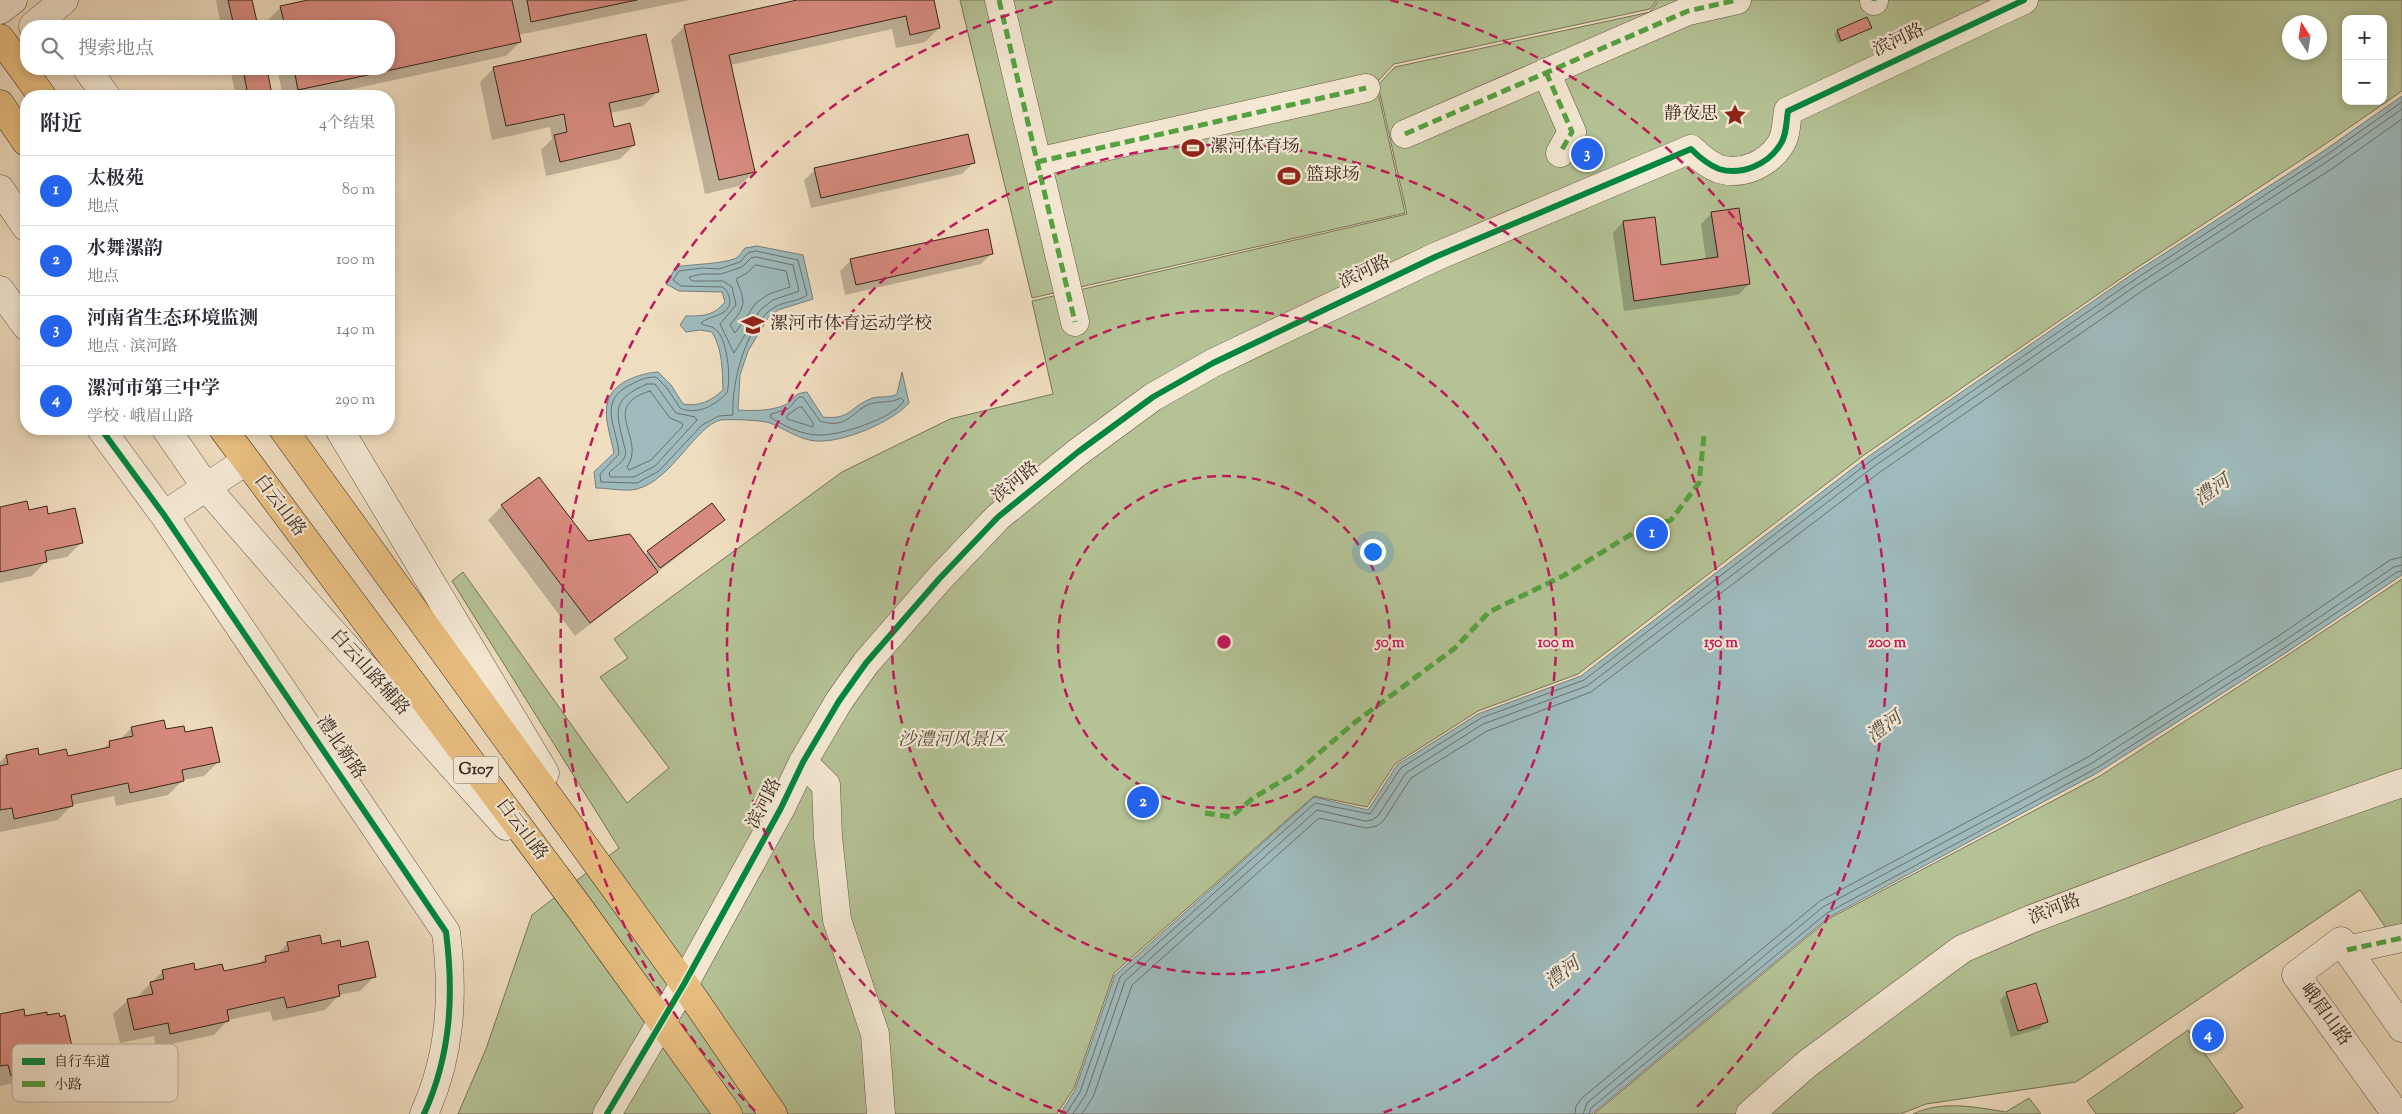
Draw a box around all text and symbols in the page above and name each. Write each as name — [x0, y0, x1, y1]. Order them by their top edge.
north arrow — [2282, 15, 2327, 60]
map controls — [2342, 15, 2387, 105]
button: + — [2342, 15, 2387, 60]
street label: 滨河路 — [1869, 18, 1929, 64]
search box — [20, 20, 395, 75]
icon: search — [38, 34, 66, 62]
text: 搜索地点 — [78, 36, 154, 63]
button: − — [2342, 60, 2387, 105]
place label: 静夜思 — [1664, 102, 1718, 128]
place icon: 静夜思 — [1722, 102, 1748, 128]
text: 附近 — [40, 110, 82, 140]
text: 4个结果 — [319, 113, 375, 136]
sports icon: 漯河体育场 — [1180, 135, 1206, 161]
place label: 漯河体育场 — [1210, 135, 1300, 161]
pin: 3 — [1571, 135, 1603, 173]
sports icon: 篮球场 — [1276, 163, 1302, 189]
place label: 篮球场 — [1306, 163, 1360, 189]
text: 太极苑 — [87, 166, 144, 193]
text: 1 — [53, 179, 59, 202]
text: 80 m — [342, 179, 375, 202]
text: 地点 — [87, 196, 119, 219]
text: 水舞漯韵 — [87, 236, 163, 263]
text: 2 — [52, 249, 60, 272]
text: 100 m — [336, 249, 375, 272]
street label: 滨河路 — [1335, 250, 1395, 296]
text: 地点 — [87, 266, 119, 289]
text: 河南省生态环境监测 — [87, 306, 258, 333]
school or university icon: 漯河市体育运动学校 — [740, 312, 766, 338]
place label: 漯河市体育运动学校 — [770, 312, 932, 338]
text: 3 — [53, 319, 59, 342]
text: 140 m — [337, 319, 375, 342]
text: 地点 · 滨河路 — [87, 336, 178, 359]
text: 漯河市第三中学 — [87, 376, 220, 403]
text: 4 — [52, 389, 60, 412]
text: 290 m — [335, 389, 375, 412]
text: 学校 · 峨眉山路 — [87, 406, 194, 429]
street label: 滨河路 — [987, 456, 1045, 510]
water label: 澧河 — [2190, 467, 2239, 513]
street label: 白云山路 — [247, 469, 311, 543]
pin: 1 — [1636, 514, 1668, 552]
your location — [1360, 539, 1386, 565]
street label: 白云山路辅路 — [323, 624, 415, 722]
centre of rings — [1215, 633, 1233, 651]
text: 50 m — [1375, 633, 1405, 654]
text: 100 m — [1538, 633, 1575, 654]
text: 150 m — [1704, 633, 1738, 654]
text: 200 m — [1868, 633, 1907, 654]
water label: 澧河 — [1862, 704, 1911, 750]
street label: 澧北新路 — [309, 711, 371, 785]
park label: 沙澧河风景区 — [898, 728, 1008, 754]
road number: G107 — [454, 756, 498, 784]
street label: 滨河路 — [741, 774, 789, 834]
pin: 2 — [1127, 783, 1159, 821]
street label: 白云山路 — [489, 793, 553, 867]
street label: 滨河路 — [2025, 888, 2085, 932]
water label: 澧河 — [1540, 950, 1589, 996]
street label: 峨眉山路 — [2293, 978, 2357, 1052]
pin: 4 — [2192, 1016, 2224, 1054]
legend — [12, 1044, 178, 1102]
text: 自行车道 — [54, 1053, 110, 1073]
text: 小路 — [54, 1076, 82, 1096]

